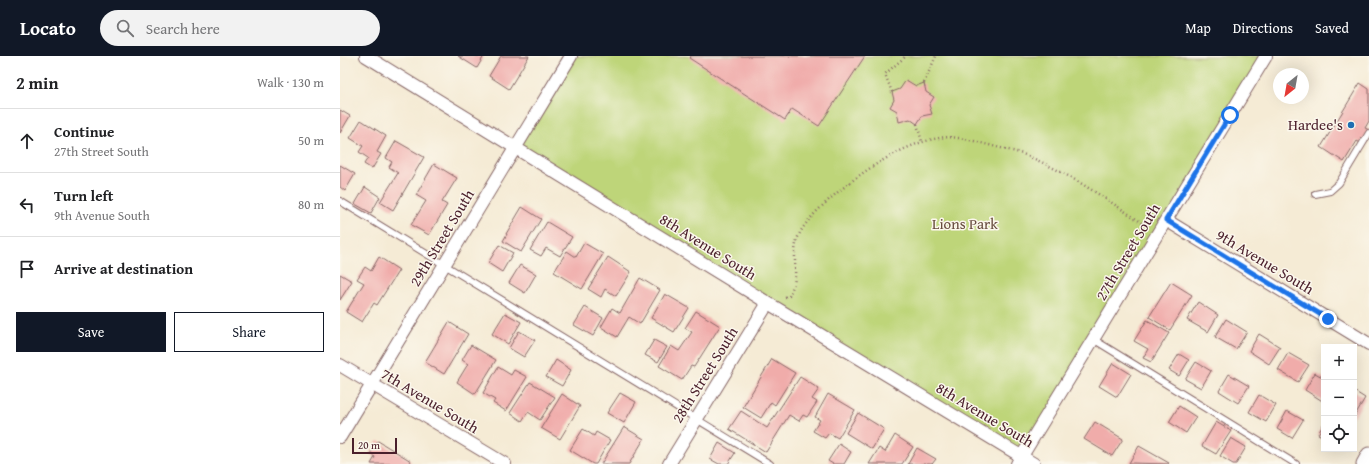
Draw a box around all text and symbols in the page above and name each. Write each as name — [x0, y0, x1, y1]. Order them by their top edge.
search box — [100, 10, 380, 46]
text: Locato — [20, 14, 76, 42]
icon: search — [114, 17, 136, 39]
text: Search here — [146, 18, 220, 39]
text: Map — [1185, 18, 1211, 38]
text: Directions — [1233, 18, 1293, 38]
text: Saved — [1315, 18, 1349, 38]
north arrow — [1273, 68, 1309, 104]
text: 2 min — [16, 70, 58, 95]
text: Walk · 130 m — [257, 73, 324, 92]
route start — [1221, 106, 1239, 124]
place label: Hardee's — [1288, 114, 1343, 135]
marker: Hardee's — [1346, 120, 1356, 130]
text: Continue — [54, 121, 115, 142]
icon: ahead — [16, 130, 38, 152]
text: 50 m — [298, 131, 324, 150]
text: 27th Street South — [54, 142, 149, 161]
text: Turn left — [54, 185, 113, 206]
street label: 29th Street South — [404, 185, 479, 290]
icon: left — [16, 194, 38, 216]
text: 80 m — [298, 195, 324, 214]
street label: 27th Street South — [1090, 199, 1165, 304]
text: 9th Avenue South — [54, 206, 150, 225]
street label: 8th Avenue South — [656, 208, 761, 285]
park label: Lions Park — [932, 213, 998, 234]
street label: 9th Avenue South — [1213, 224, 1318, 299]
icon: arrive — [16, 258, 38, 280]
text: Arrive at destination — [54, 258, 193, 279]
route end — [1319, 310, 1337, 328]
button: Save — [16, 312, 166, 352]
button: Share — [174, 312, 324, 352]
street label: 28th Street South — [667, 322, 743, 427]
map controls — [1321, 344, 1357, 452]
button: + — [1321, 344, 1357, 380]
street label: 7th Avenue South — [378, 363, 483, 438]
street label: 8th Avenue South — [933, 377, 1038, 452]
button: − — [1321, 380, 1357, 416]
button: locate — [1321, 416, 1357, 452]
scale bar — [352, 436, 397, 455]
text: 20 m — [358, 437, 380, 453]

